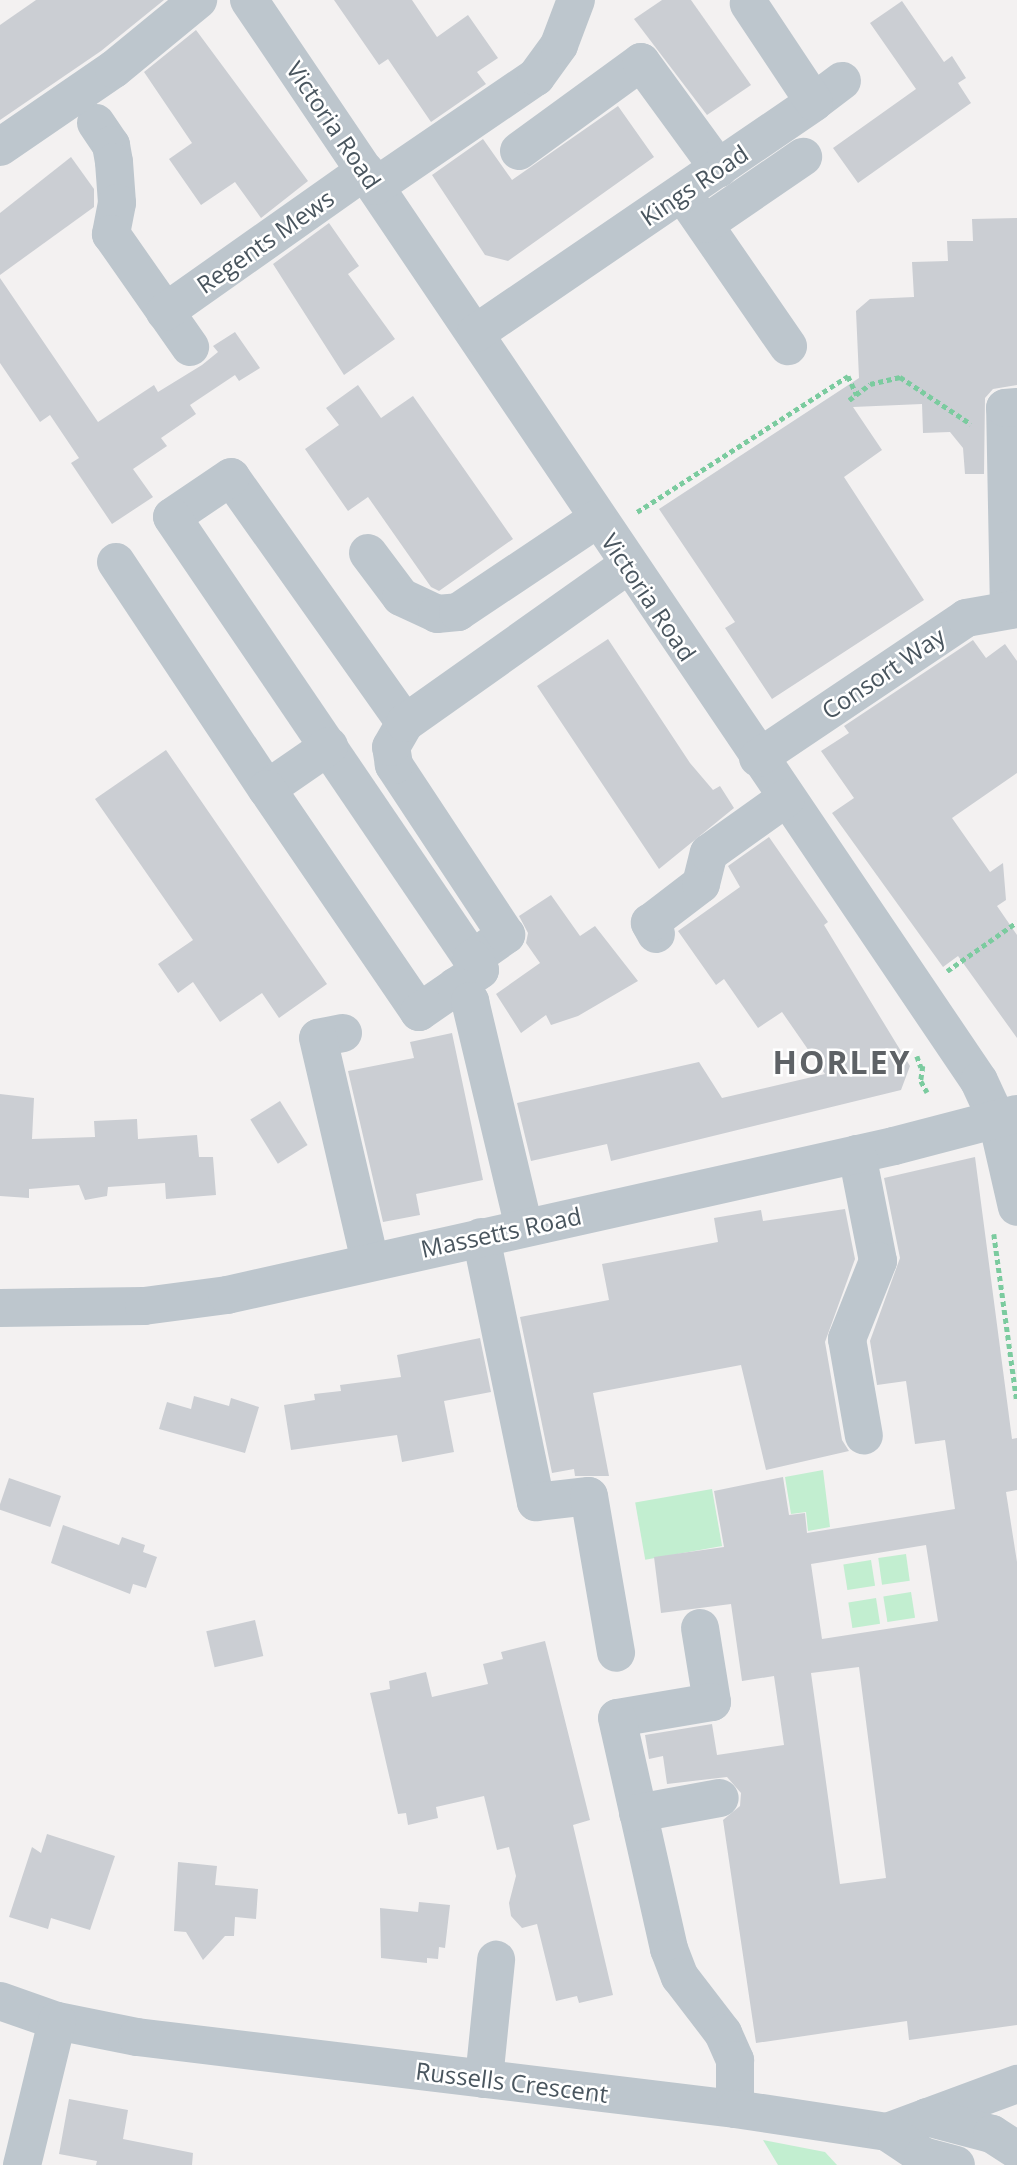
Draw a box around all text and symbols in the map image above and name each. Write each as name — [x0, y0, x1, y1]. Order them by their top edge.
street label: Victoria Road — [281, 56, 387, 194]
street label: Kings Road — [635, 139, 753, 231]
street label: Regents Mews — [191, 183, 339, 299]
street label: Victoria Road — [596, 528, 702, 666]
street label: Consort Way — [816, 621, 950, 725]
district label: HORLEY — [773, 1043, 911, 1081]
street label: Massetts Road — [418, 1201, 584, 1263]
street label: Russells Crescent — [414, 2056, 610, 2108]

